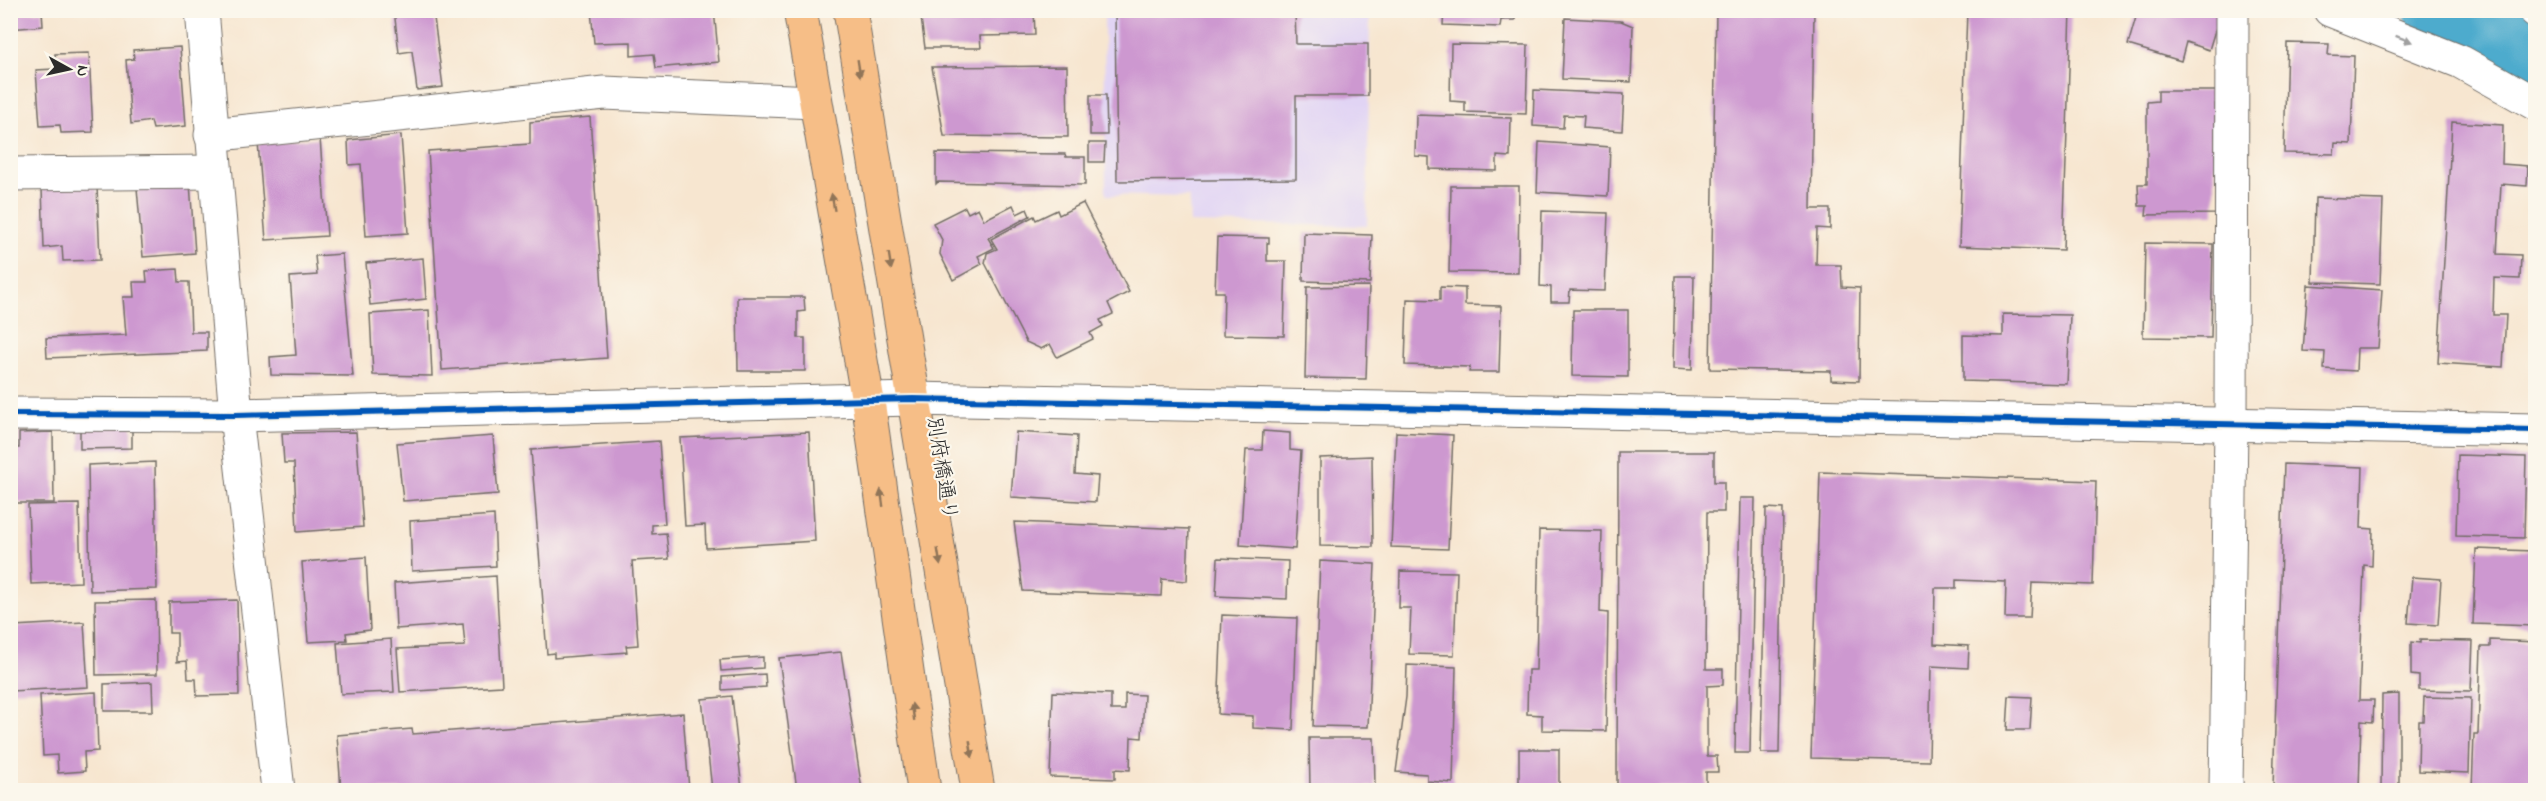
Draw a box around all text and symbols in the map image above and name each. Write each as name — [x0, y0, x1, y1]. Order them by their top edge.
one-way arrow — [2395, 35, 2413, 45]
north arrow — [39, 39, 99, 99]
one-way arrow — [855, 59, 864, 78]
text: N — [69, 64, 95, 78]
one-way arrow — [828, 192, 837, 211]
one-way arrow — [886, 251, 895, 270]
street label: 別府橋通り — [918, 415, 964, 523]
one-way arrow — [878, 488, 887, 507]
one-way arrow — [935, 547, 944, 566]
one-way arrow — [908, 702, 917, 721]
one-way arrow — [967, 740, 976, 759]

